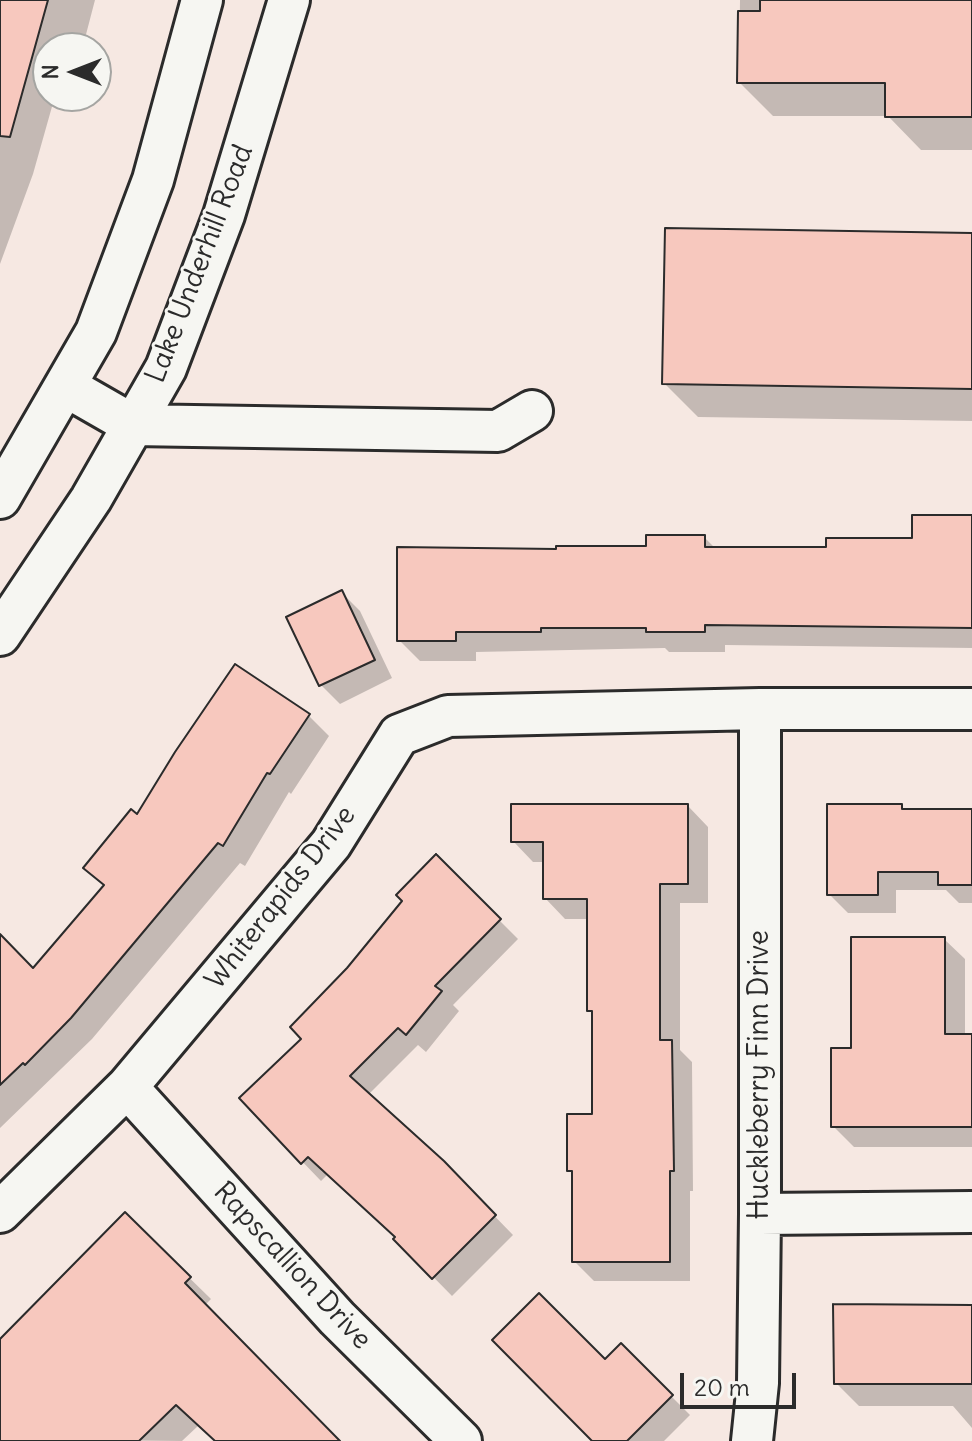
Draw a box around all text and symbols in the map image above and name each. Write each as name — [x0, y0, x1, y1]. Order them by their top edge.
north arrow — [32, 32, 112, 112]
text: N — [36, 64, 64, 80]
street label: Lake Underhill Road — [139, 140, 261, 388]
street label: Whiterapids Drive — [199, 800, 363, 996]
street label: Huckleberry Finn Drive — [743, 930, 777, 1220]
street label: Rapscallion Drive — [206, 1176, 378, 1356]
scale bar — [684, 1357, 800, 1407]
text: 20 m — [694, 1372, 750, 1402]

